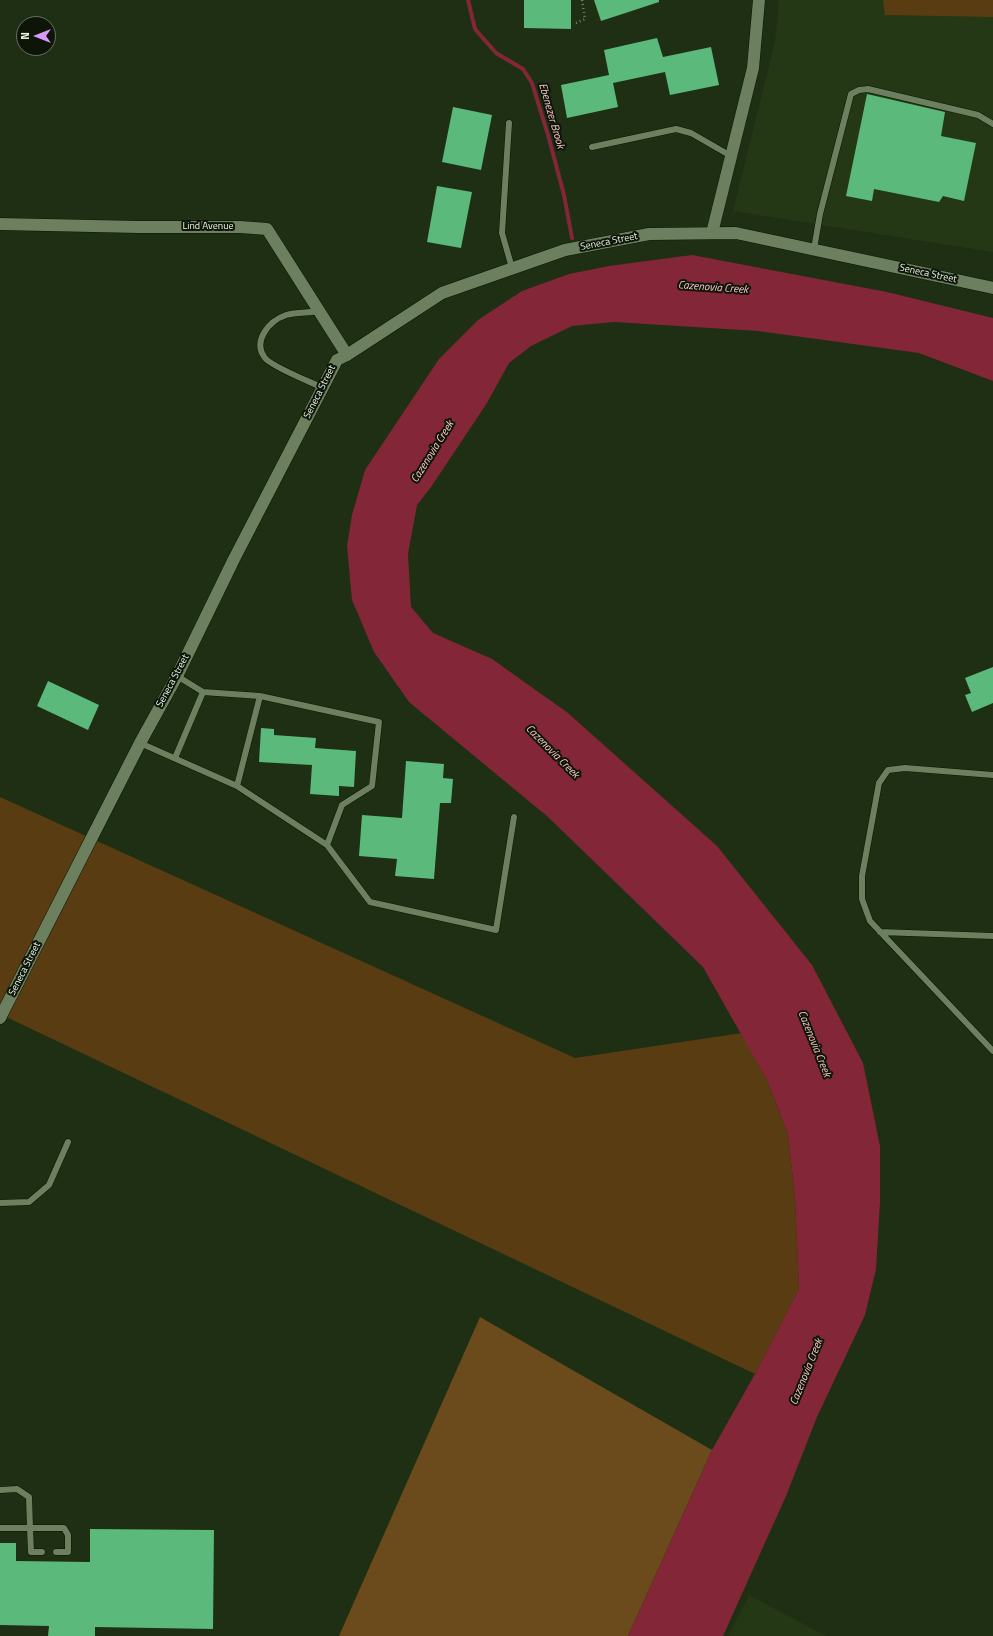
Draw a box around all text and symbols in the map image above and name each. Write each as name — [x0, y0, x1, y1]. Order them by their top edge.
north arrow — [16, 16, 56, 56]
text: N — [17, 32, 33, 40]
water label: Ebenezer Brook — [535, 82, 567, 150]
street label: Lind Avenue — [182, 221, 234, 233]
street label: Seneca Street — [579, 231, 639, 253]
street label: Seneca Street — [898, 262, 958, 286]
water label: Cazenovia Creek — [677, 279, 749, 297]
street label: Seneca Street — [301, 363, 339, 421]
water label: Cazenovia Creek — [409, 419, 457, 485]
street label: Seneca Street — [154, 652, 192, 710]
water label: Cazenovia Creek — [522, 722, 582, 782]
street label: Seneca Street — [6, 940, 44, 998]
water label: Cazenovia Creek — [795, 1009, 833, 1079]
water label: Cazenovia Creek — [788, 1337, 826, 1407]

